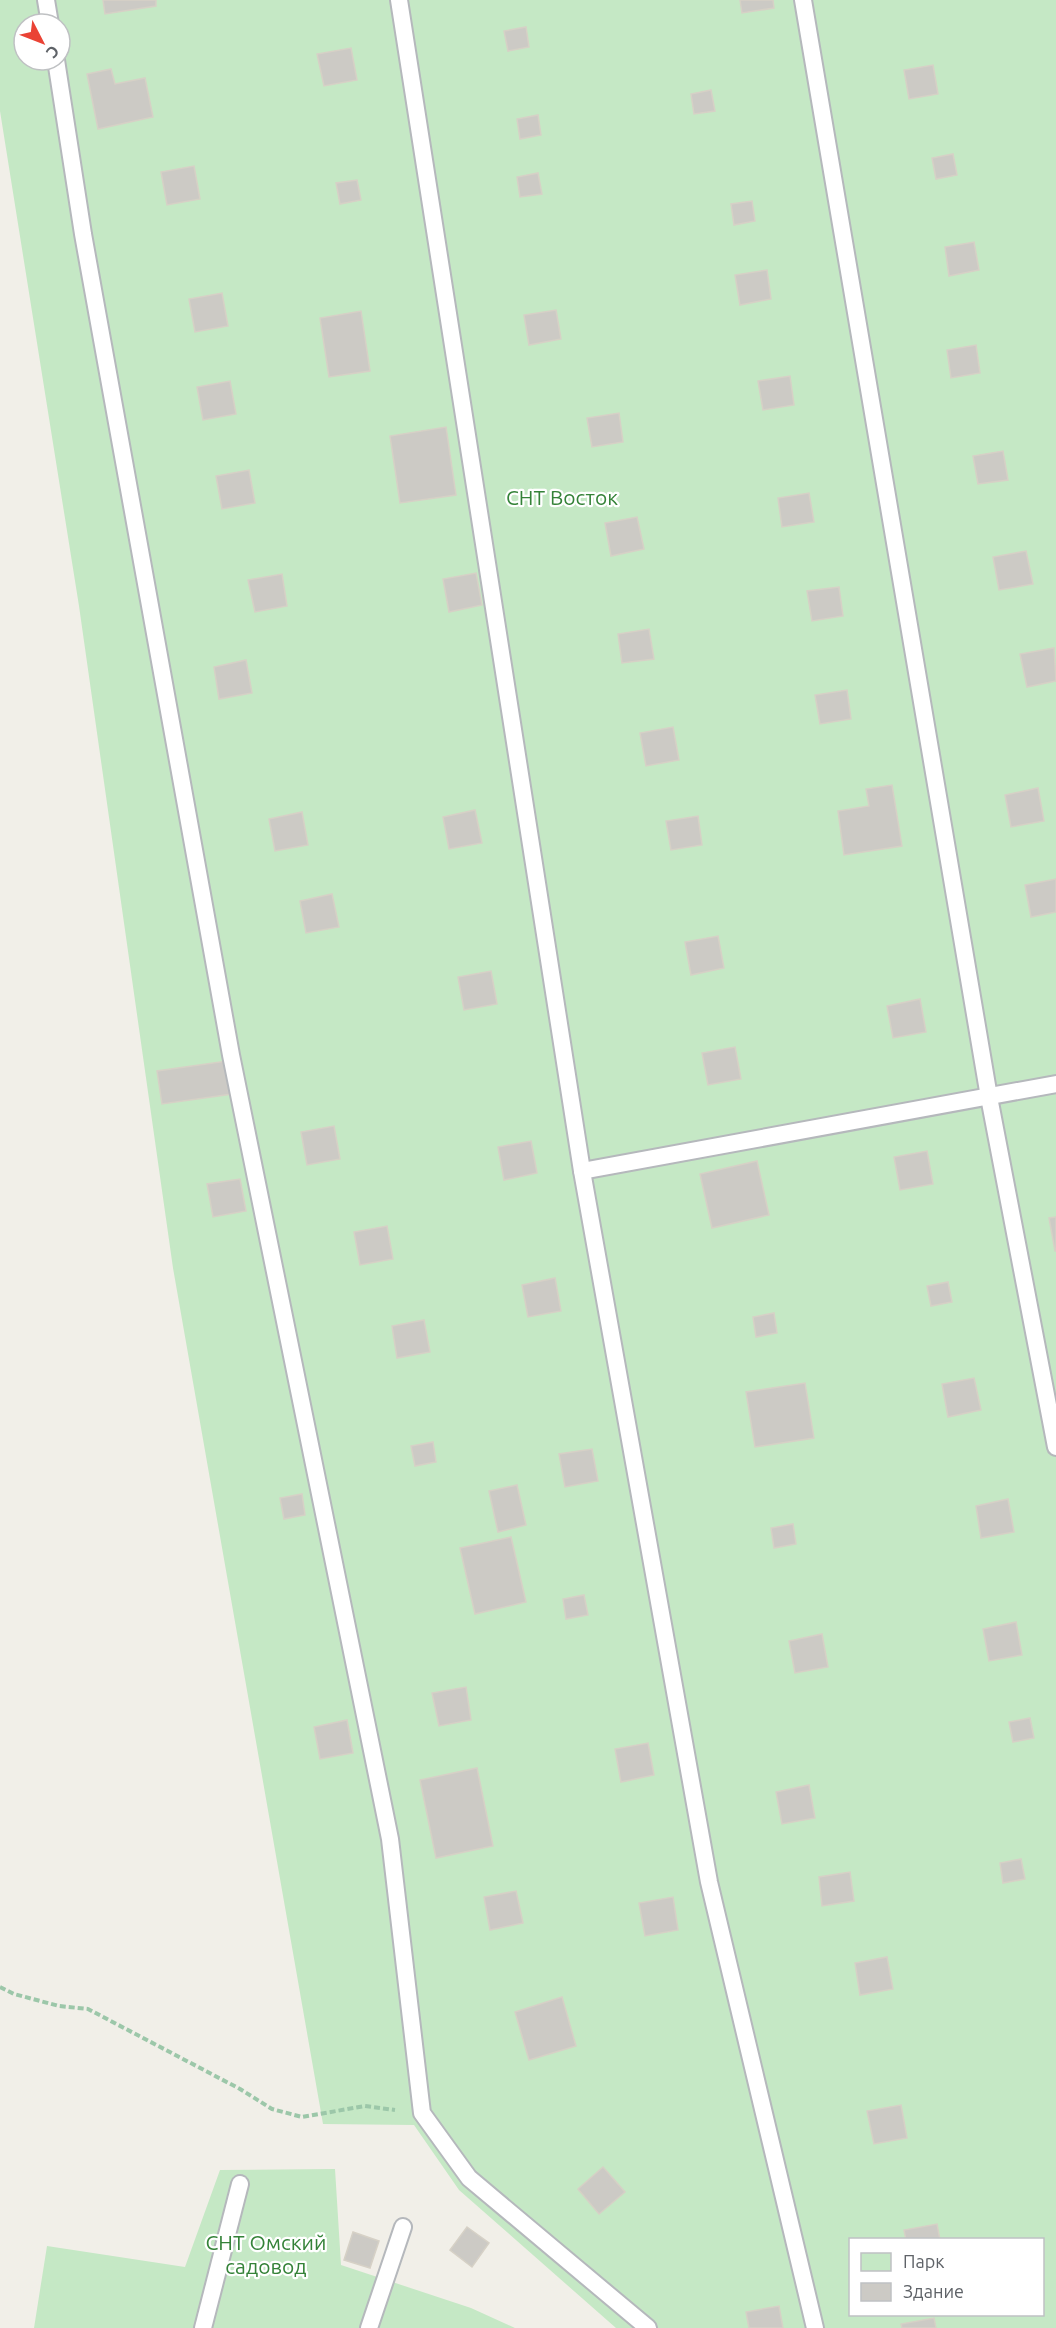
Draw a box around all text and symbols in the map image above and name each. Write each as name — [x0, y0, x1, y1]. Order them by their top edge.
north arrow — [12, 12, 72, 72]
text: С — [43, 42, 63, 62]
park label: СНТ Восток — [506, 485, 618, 509]
park label: СНТ Омский садовод — [205, 2230, 327, 2278]
legend — [849, 2238, 1044, 2316]
text: Парк — [903, 2251, 944, 2271]
text: Здание — [903, 2281, 964, 2301]

